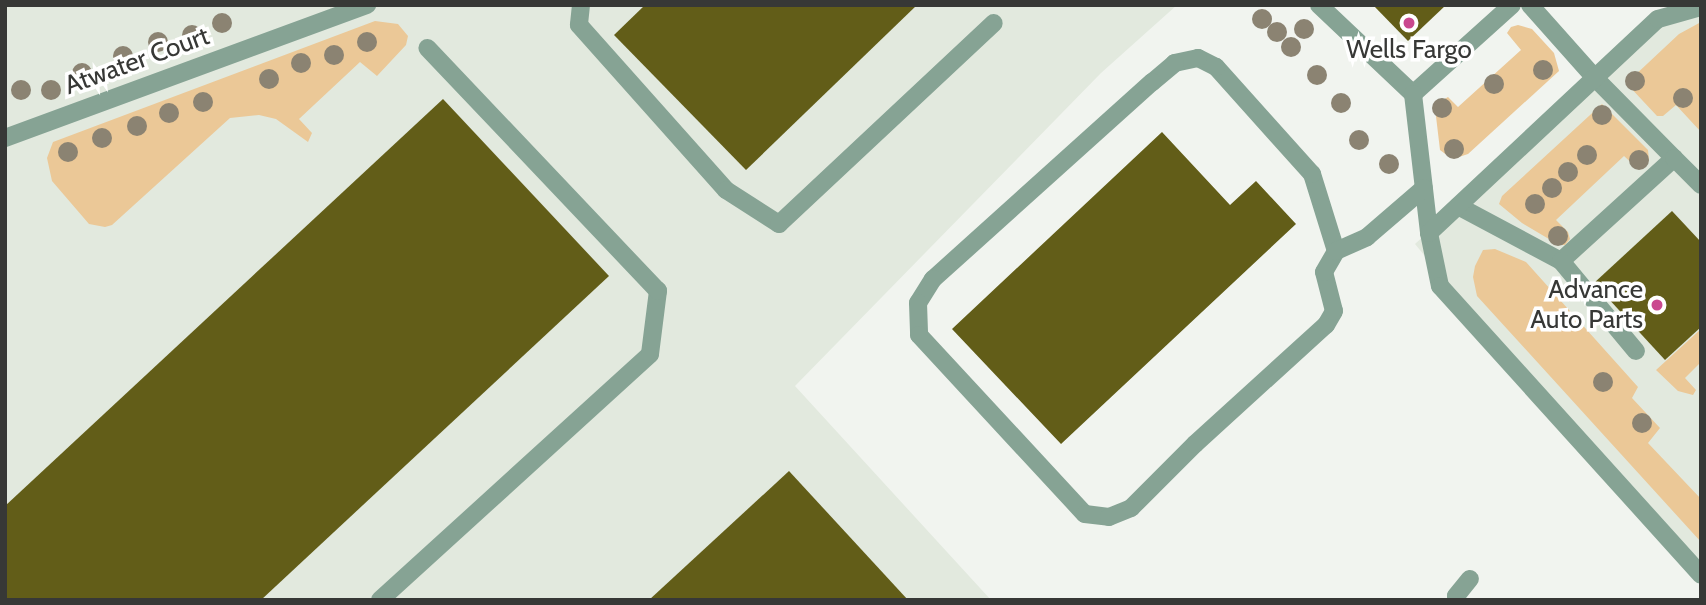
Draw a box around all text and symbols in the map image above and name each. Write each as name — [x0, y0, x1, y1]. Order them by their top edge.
marker: Wells Fargo — [1401, 15, 1417, 31]
street label: Atwater Court — [60, 20, 214, 102]
place label: Wells Fargo — [1346, 34, 1472, 66]
place label: Advance Auto Parts — [1530, 274, 1643, 336]
marker: Advance Auto Parts — [1649, 297, 1665, 313]

